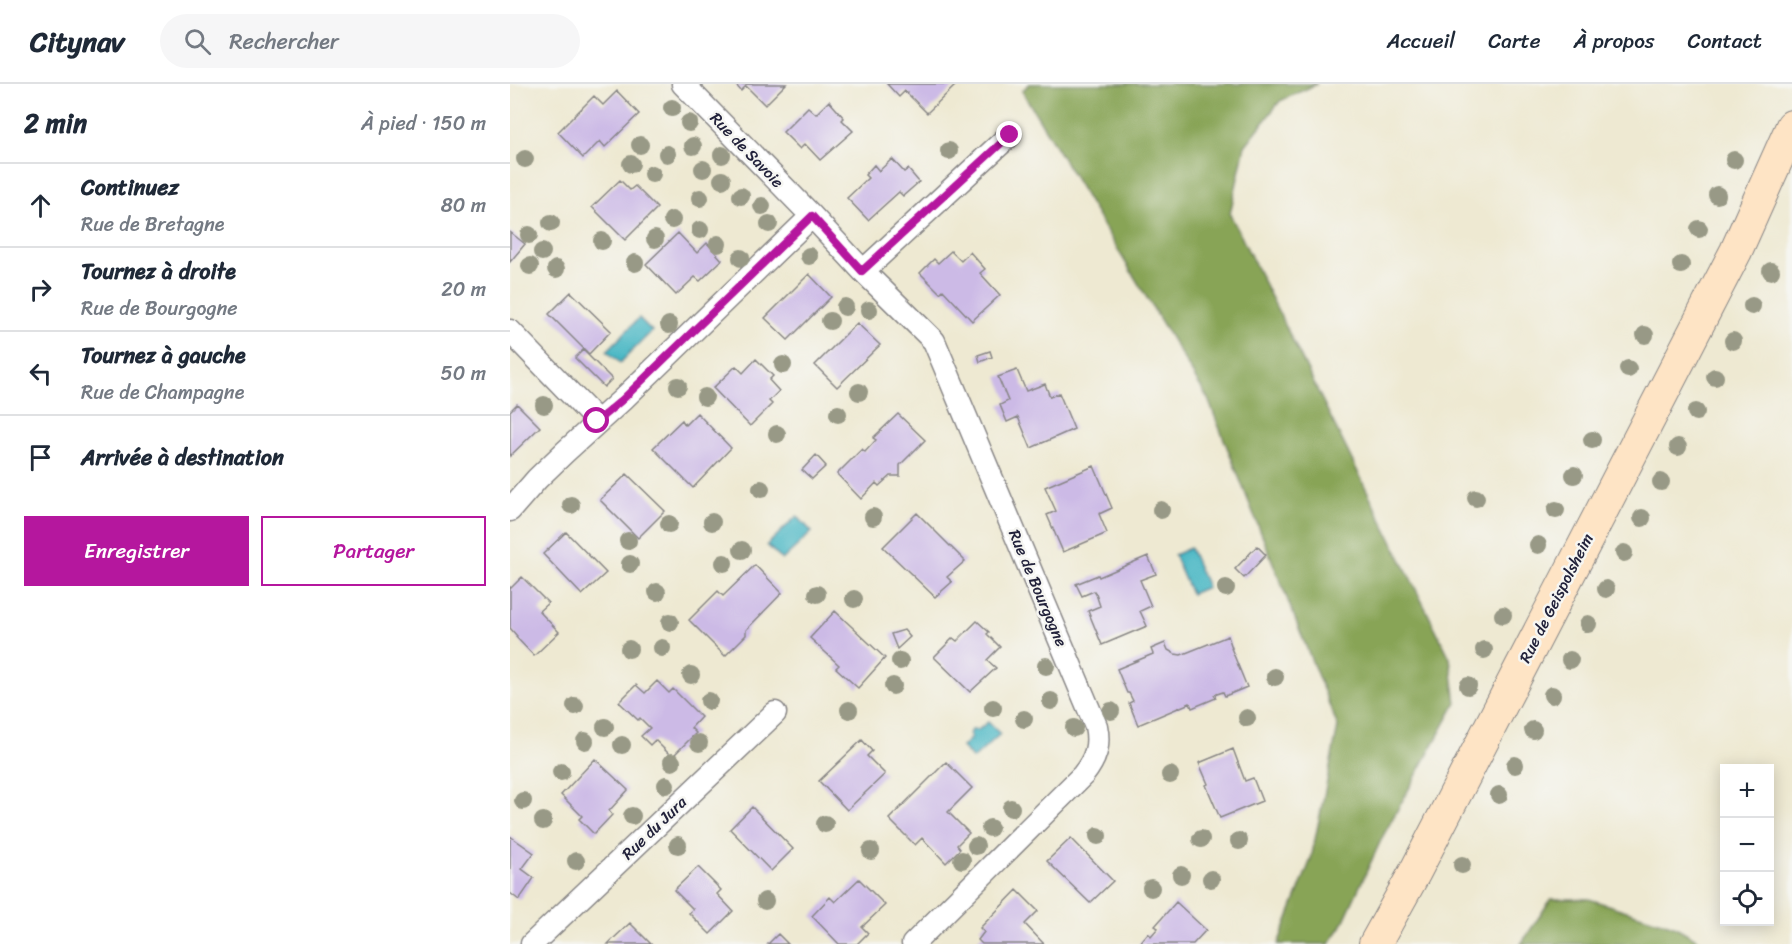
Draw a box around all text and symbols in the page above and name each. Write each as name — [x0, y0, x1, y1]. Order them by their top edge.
search box — [160, 14, 580, 68]
text: Citynav — [30, 17, 124, 66]
text: Rechercher — [229, 22, 339, 61]
text: Accueil — [1387, 22, 1455, 60]
text: Carte — [1488, 22, 1541, 60]
text: À propos — [1574, 22, 1655, 60]
text: Contact — [1688, 22, 1762, 60]
icon: search — [181, 25, 214, 58]
text: 2 min — [24, 100, 87, 146]
street label: Rue de Savoie — [703, 105, 791, 195]
text: À pied · 150 m — [361, 106, 486, 141]
route end — [996, 121, 1022, 147]
text: Continuez — [81, 168, 179, 207]
text: 80 m — [441, 188, 486, 223]
icon: ahead — [24, 189, 57, 222]
text: Rue de Bretagne — [81, 207, 224, 242]
text: Tournez à droite — [81, 252, 236, 291]
text: 20 m — [441, 272, 486, 307]
icon: right — [24, 273, 57, 306]
text: Rue de Bourgogne — [81, 291, 238, 326]
text: Tournez à gauche — [81, 336, 246, 375]
text: 50 m — [441, 356, 486, 391]
icon: left — [24, 357, 57, 390]
text: Rue de Champagne — [81, 375, 244, 410]
route start — [583, 407, 609, 433]
text: Arrivée à destination — [81, 438, 284, 477]
icon: arrive — [24, 441, 57, 474]
button: Enregistrer — [24, 516, 249, 586]
button: Partager — [261, 516, 486, 586]
street label: Rue de Bourgogne — [1000, 525, 1076, 651]
street label: Rue de Geispolsheim — [1511, 528, 1601, 668]
map controls — [1720, 764, 1774, 926]
button: + — [1720, 764, 1774, 818]
street label: Rue du Jura — [614, 788, 694, 867]
button: − — [1720, 818, 1774, 872]
button: locate — [1720, 872, 1774, 926]

